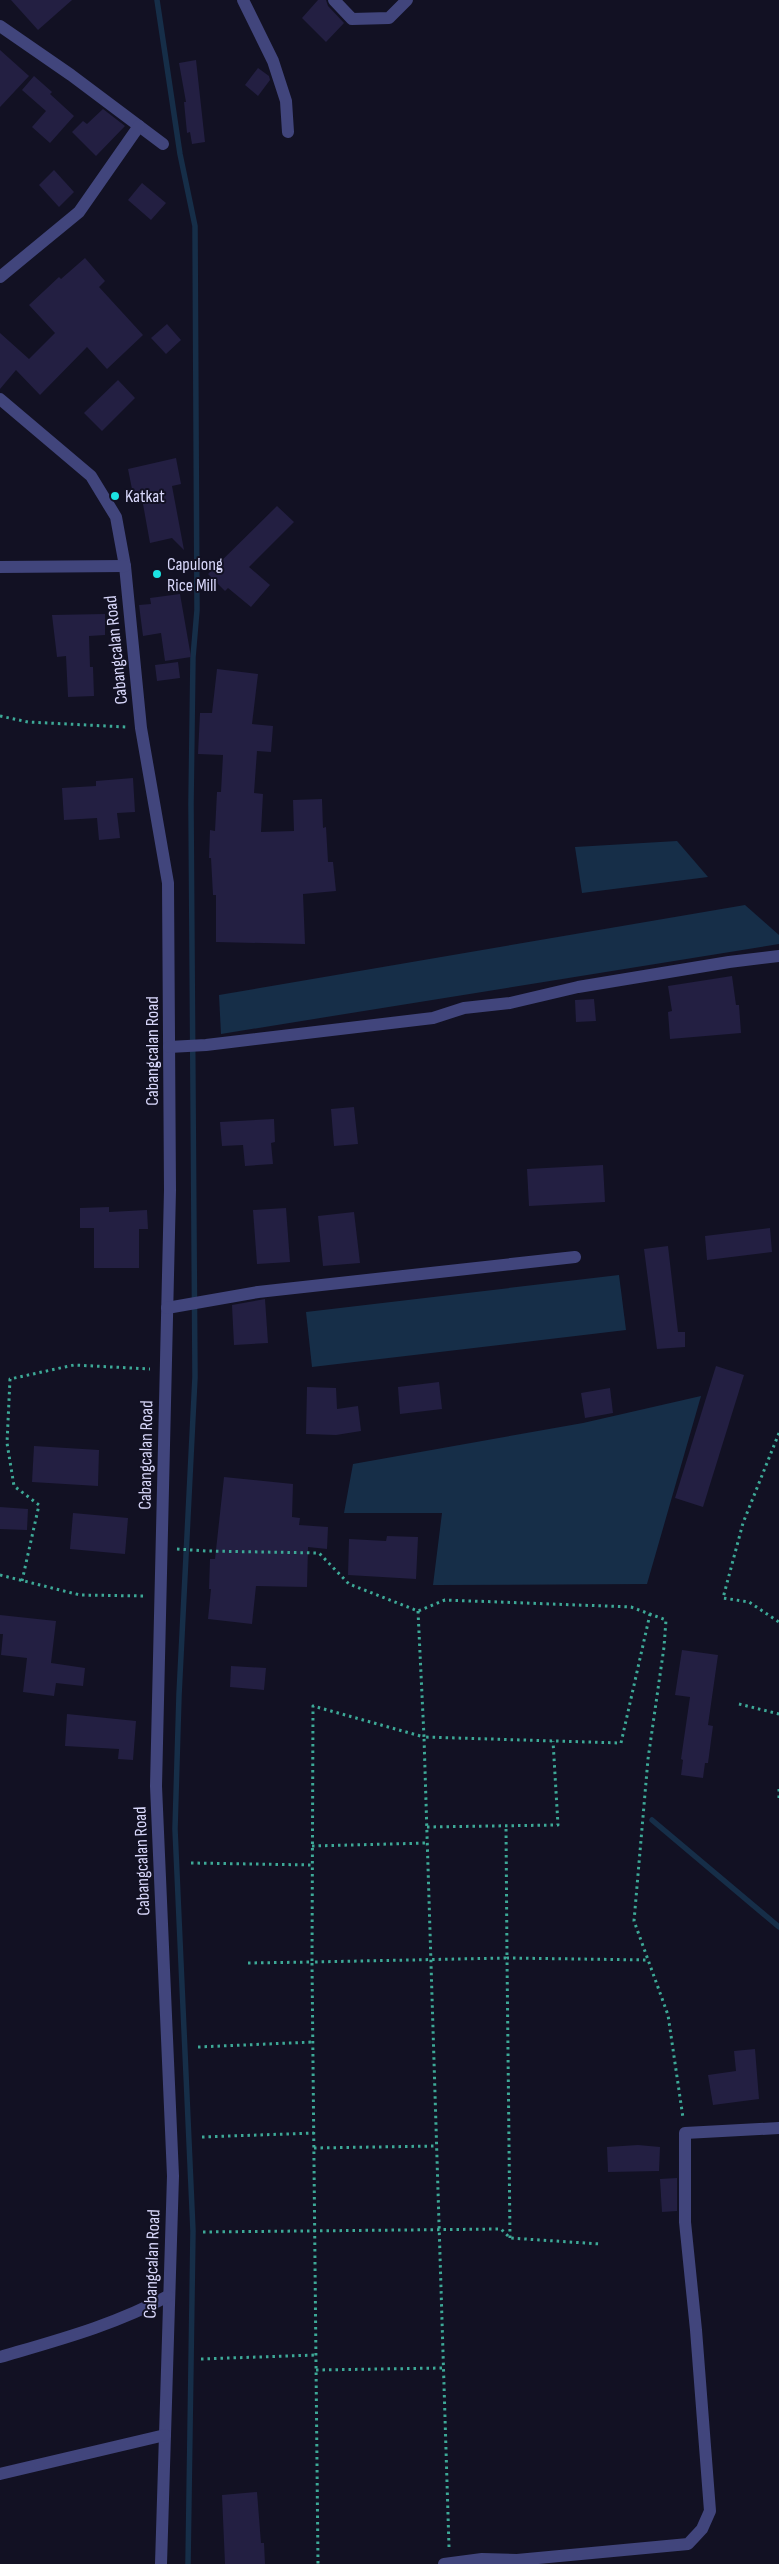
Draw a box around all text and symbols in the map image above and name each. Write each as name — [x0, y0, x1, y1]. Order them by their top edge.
place label: Katkat — [125, 486, 165, 507]
marker: Katkat — [109, 490, 121, 502]
place label: Capulong Rice Mill — [167, 554, 223, 596]
marker: Capulong Rice Mill — [151, 568, 163, 580]
street label: Cabangcalan Road — [100, 595, 132, 705]
street label: Cabangcalan Road — [142, 996, 163, 1106]
street label: Cabangcalan Road — [135, 1400, 157, 1510]
street label: Cabangcalan Road — [130, 1806, 154, 1916]
street label: Cabangcalan Road — [140, 2209, 164, 2319]

